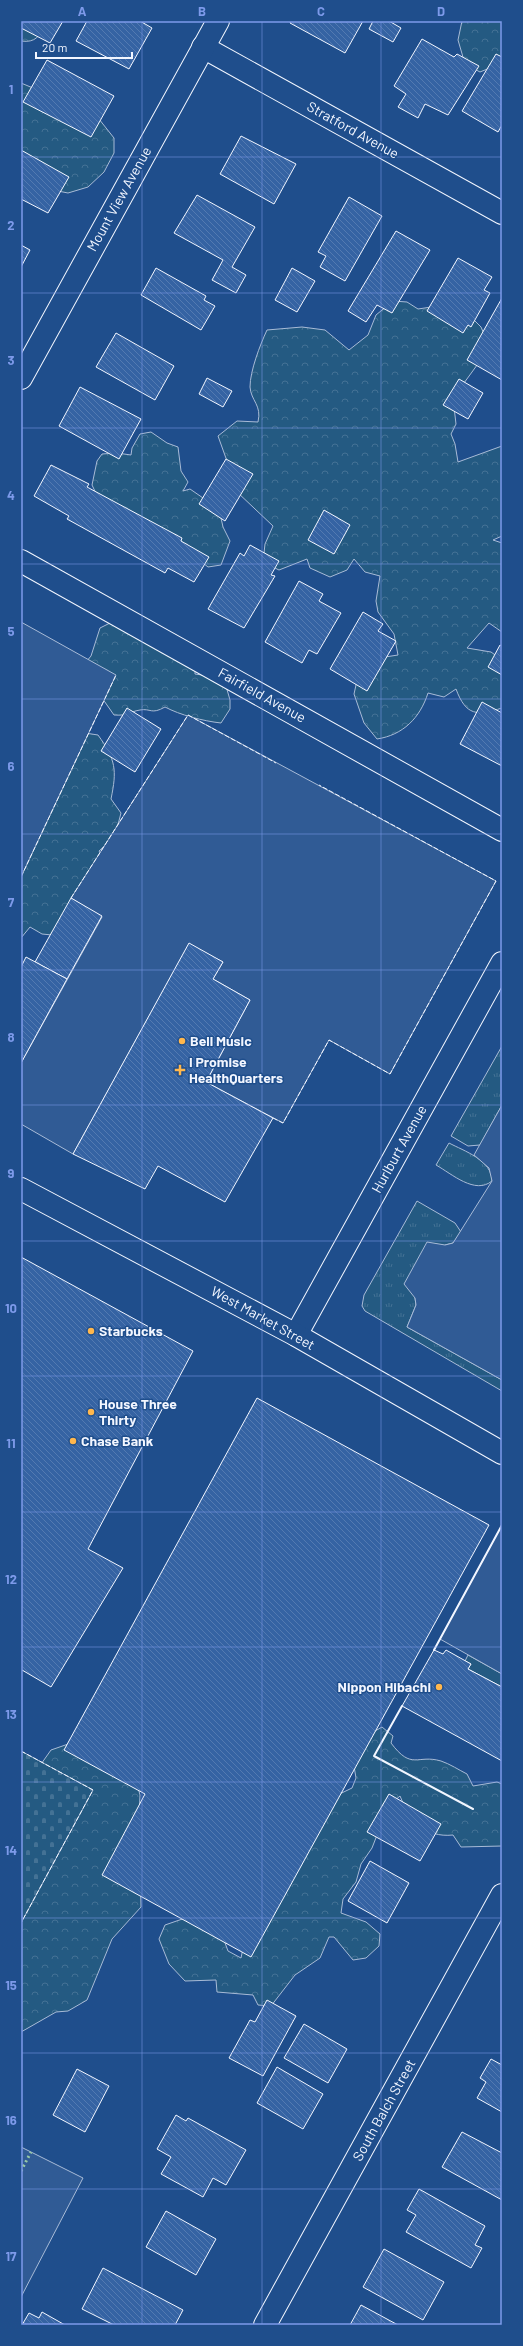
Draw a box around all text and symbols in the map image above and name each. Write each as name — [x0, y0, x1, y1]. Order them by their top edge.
text: A — [78, 3, 87, 19]
text: B — [198, 3, 206, 19]
text: C — [317, 3, 325, 19]
text: D — [437, 3, 445, 19]
scale bar — [36, 34, 132, 60]
text: 20 m — [42, 40, 68, 54]
text: 1 — [9, 81, 13, 97]
street label: Stratford Avenue — [304, 97, 402, 162]
street label: Mount View Avenue — [83, 143, 154, 254]
text: 2 — [7, 217, 15, 233]
text: 3 — [7, 352, 15, 368]
text: 4 — [7, 487, 15, 503]
text: 5 — [7, 623, 15, 639]
street label: Fairfield Avenue — [215, 663, 309, 726]
text: 6 — [8, 758, 15, 774]
text: 7 — [8, 894, 15, 910]
text: 8 — [7, 1029, 15, 1045]
place label: Bell Music — [190, 1032, 252, 1049]
marker: Bell Music — [177, 1036, 187, 1046]
place label: I Promise HealthQuarters — [189, 1053, 283, 1086]
marker: I Promise HealthQuarters — [174, 1064, 186, 1076]
street label: Hurlburt Avenue — [367, 1102, 430, 1196]
text: 9 — [8, 1165, 15, 1181]
street label: West Market Street — [208, 1282, 318, 1353]
text: 10 — [5, 1300, 17, 1316]
place label: Starbucks — [99, 1322, 163, 1339]
marker: Starbucks — [86, 1326, 96, 1336]
place label: House Three Thirty — [99, 1395, 177, 1428]
marker: House Three Thirty — [86, 1407, 96, 1417]
place label: Chase Bank — [81, 1432, 154, 1449]
text: 11 — [6, 1435, 16, 1451]
marker: Chase Bank — [68, 1436, 78, 1446]
text: 12 — [5, 1571, 17, 1587]
place label: Nippon Hibachi — [338, 1678, 431, 1695]
marker: Nippon Hibachi — [434, 1682, 444, 1692]
text: 13 — [5, 1706, 17, 1722]
text: 14 — [5, 1842, 17, 1858]
text: 15 — [5, 1977, 17, 1993]
street label: South Balch Street — [349, 2056, 419, 2164]
text: 16 — [5, 2112, 17, 2128]
text: 17 — [5, 2248, 17, 2264]

